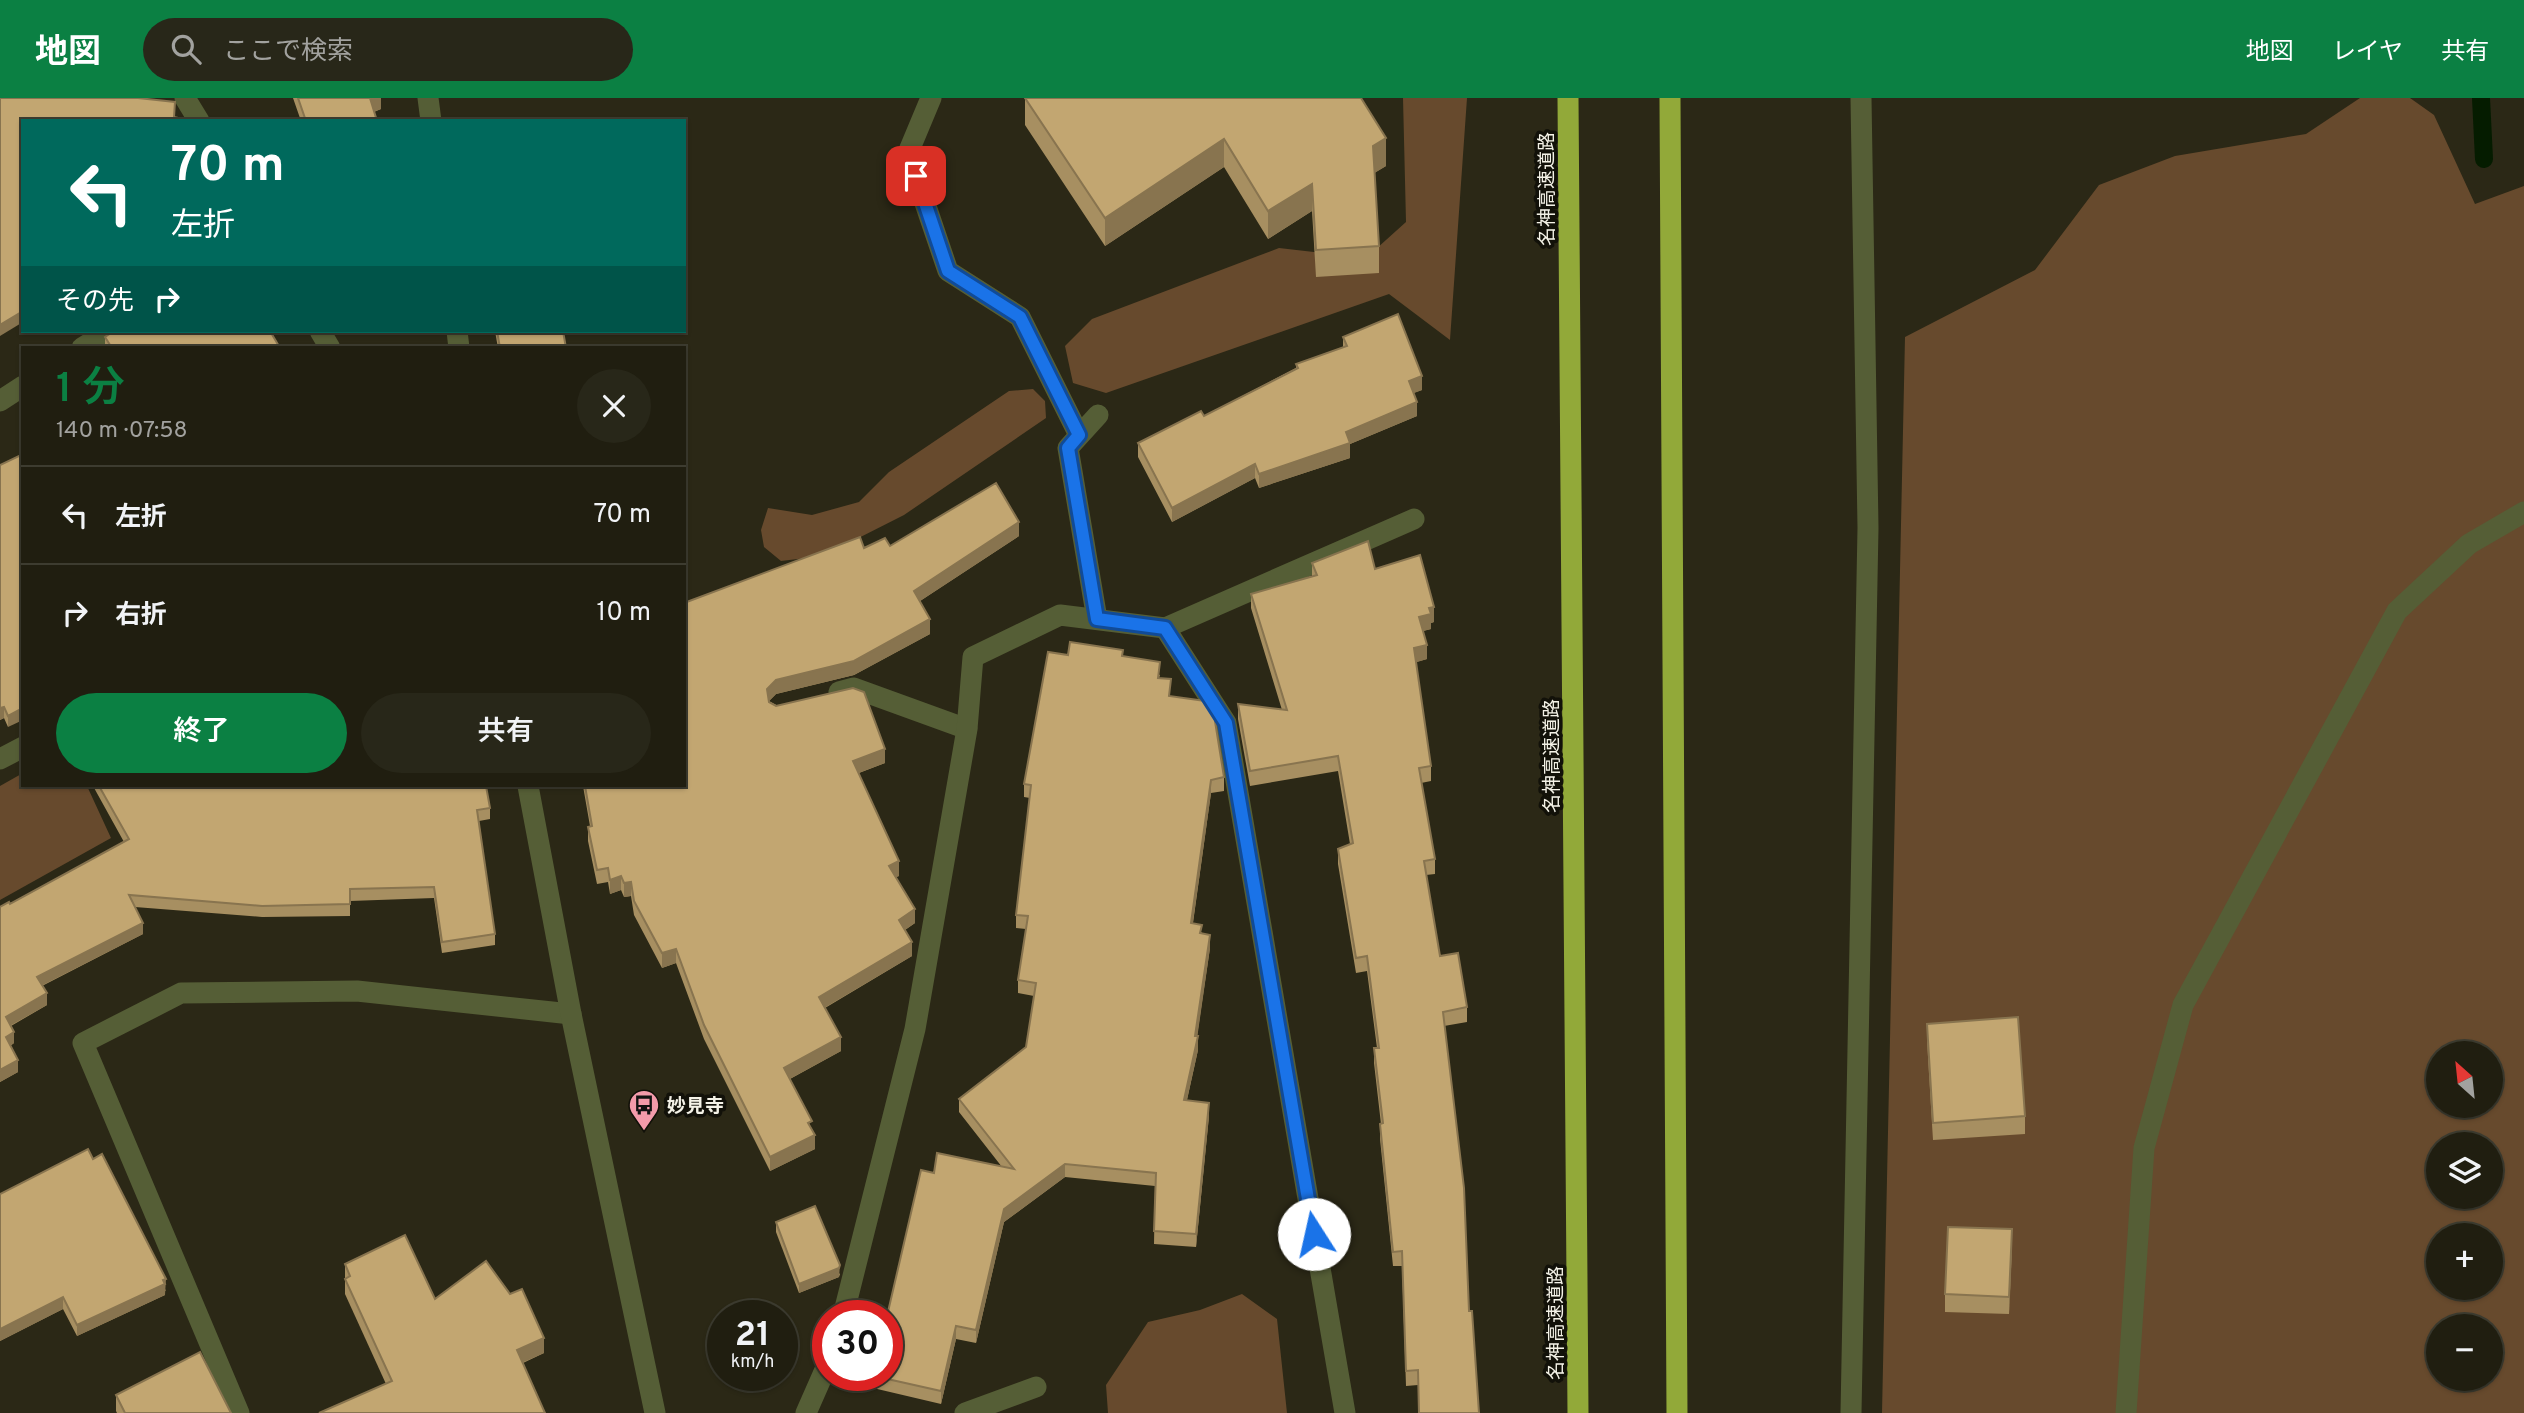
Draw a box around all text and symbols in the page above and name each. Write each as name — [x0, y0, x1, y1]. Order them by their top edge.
search box — [143, 18, 633, 81]
icon: search — [167, 30, 205, 68]
text: 地図 — [35, 33, 101, 75]
text: ここで検索 — [223, 36, 353, 69]
text: 地図 — [2246, 38, 2294, 68]
text: レイヤ — [2332, 38, 2403, 68]
text: 共有 — [2441, 38, 2489, 68]
street label: 名神高速道路 — [1536, 132, 1560, 246]
text: 70 m — [171, 137, 285, 199]
pin — [886, 146, 946, 206]
icon: left — [56, 147, 147, 238]
icon: arrive — [897, 157, 935, 195]
text: 左折 — [171, 207, 235, 247]
icon: right — [148, 280, 186, 318]
text: その先 — [56, 286, 134, 319]
text: 1 分 — [56, 364, 125, 417]
button: close — [577, 369, 651, 443]
text: 140 m · 07:58 — [56, 417, 188, 446]
icon: left — [56, 496, 94, 534]
text: 70 m — [593, 499, 651, 532]
text: 左折 — [115, 502, 167, 535]
icon: right — [56, 594, 94, 632]
text: 10 m — [596, 597, 651, 630]
text: 右折 — [115, 600, 167, 633]
button: 終了 — [56, 693, 347, 773]
button: 共有 — [361, 693, 651, 773]
street label: 名神高速道路 — [1541, 699, 1565, 813]
north arrow — [2426, 1041, 2502, 1118]
map controls — [2426, 1041, 2503, 1391]
bus stop icon: 妙見寺 — [627, 1088, 661, 1132]
place label: 妙見寺 — [667, 1095, 724, 1119]
button: layers — [2426, 1132, 2503, 1209]
position arrow — [1277, 1197, 1351, 1271]
button: + — [2426, 1223, 2503, 1300]
street label: 名神高速道路 — [1545, 1266, 1569, 1380]
speed limit sign: 30 — [812, 1300, 903, 1391]
text: 21 — [735, 1314, 770, 1358]
button: − — [2426, 1314, 2503, 1391]
text: km/h — [731, 1351, 774, 1374]

